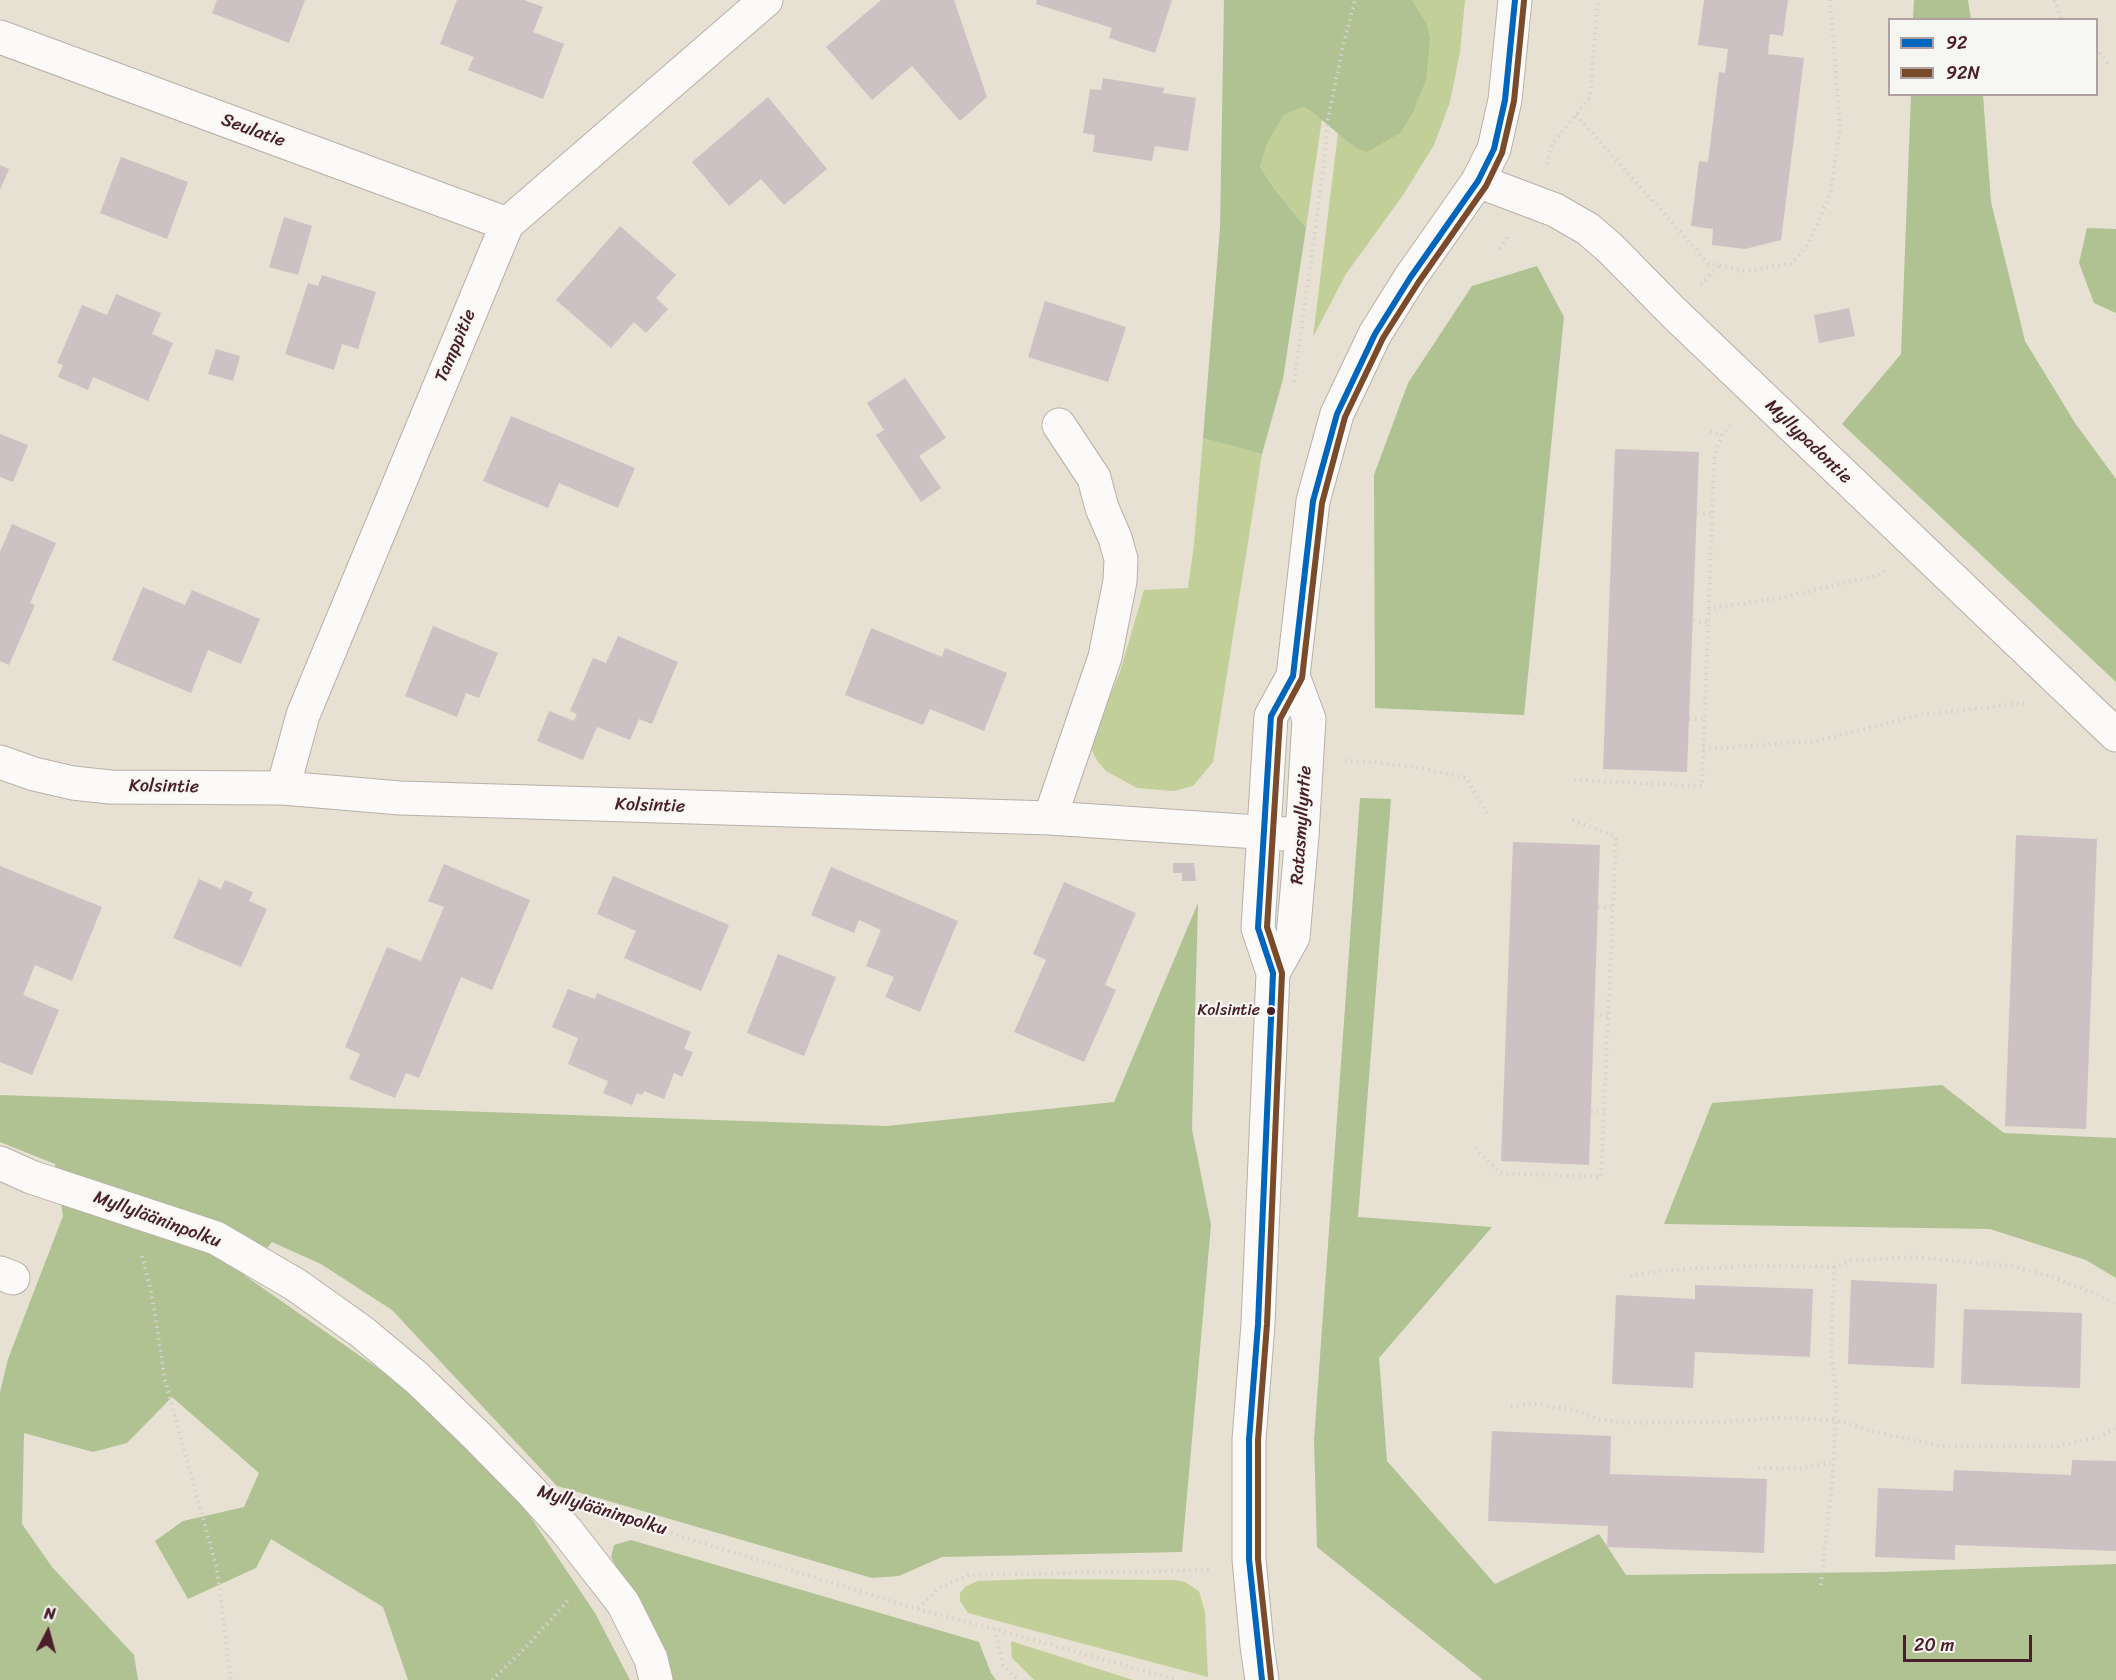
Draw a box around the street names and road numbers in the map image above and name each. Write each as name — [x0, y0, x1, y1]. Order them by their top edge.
street label: Seulatie — [218, 109, 288, 153]
street label: Tamppitie — [431, 306, 481, 386]
street label: Myllypadontie — [1760, 395, 1856, 489]
street label: Ratasmyllyntie — [1287, 765, 1317, 885]
street label: Kolsintie — [129, 776, 199, 798]
street label: Kolsintie — [614, 794, 686, 818]
street label: Myllylääninpolku — [90, 1187, 224, 1253]
street label: Myllylääninpolku — [535, 1481, 669, 1541]

